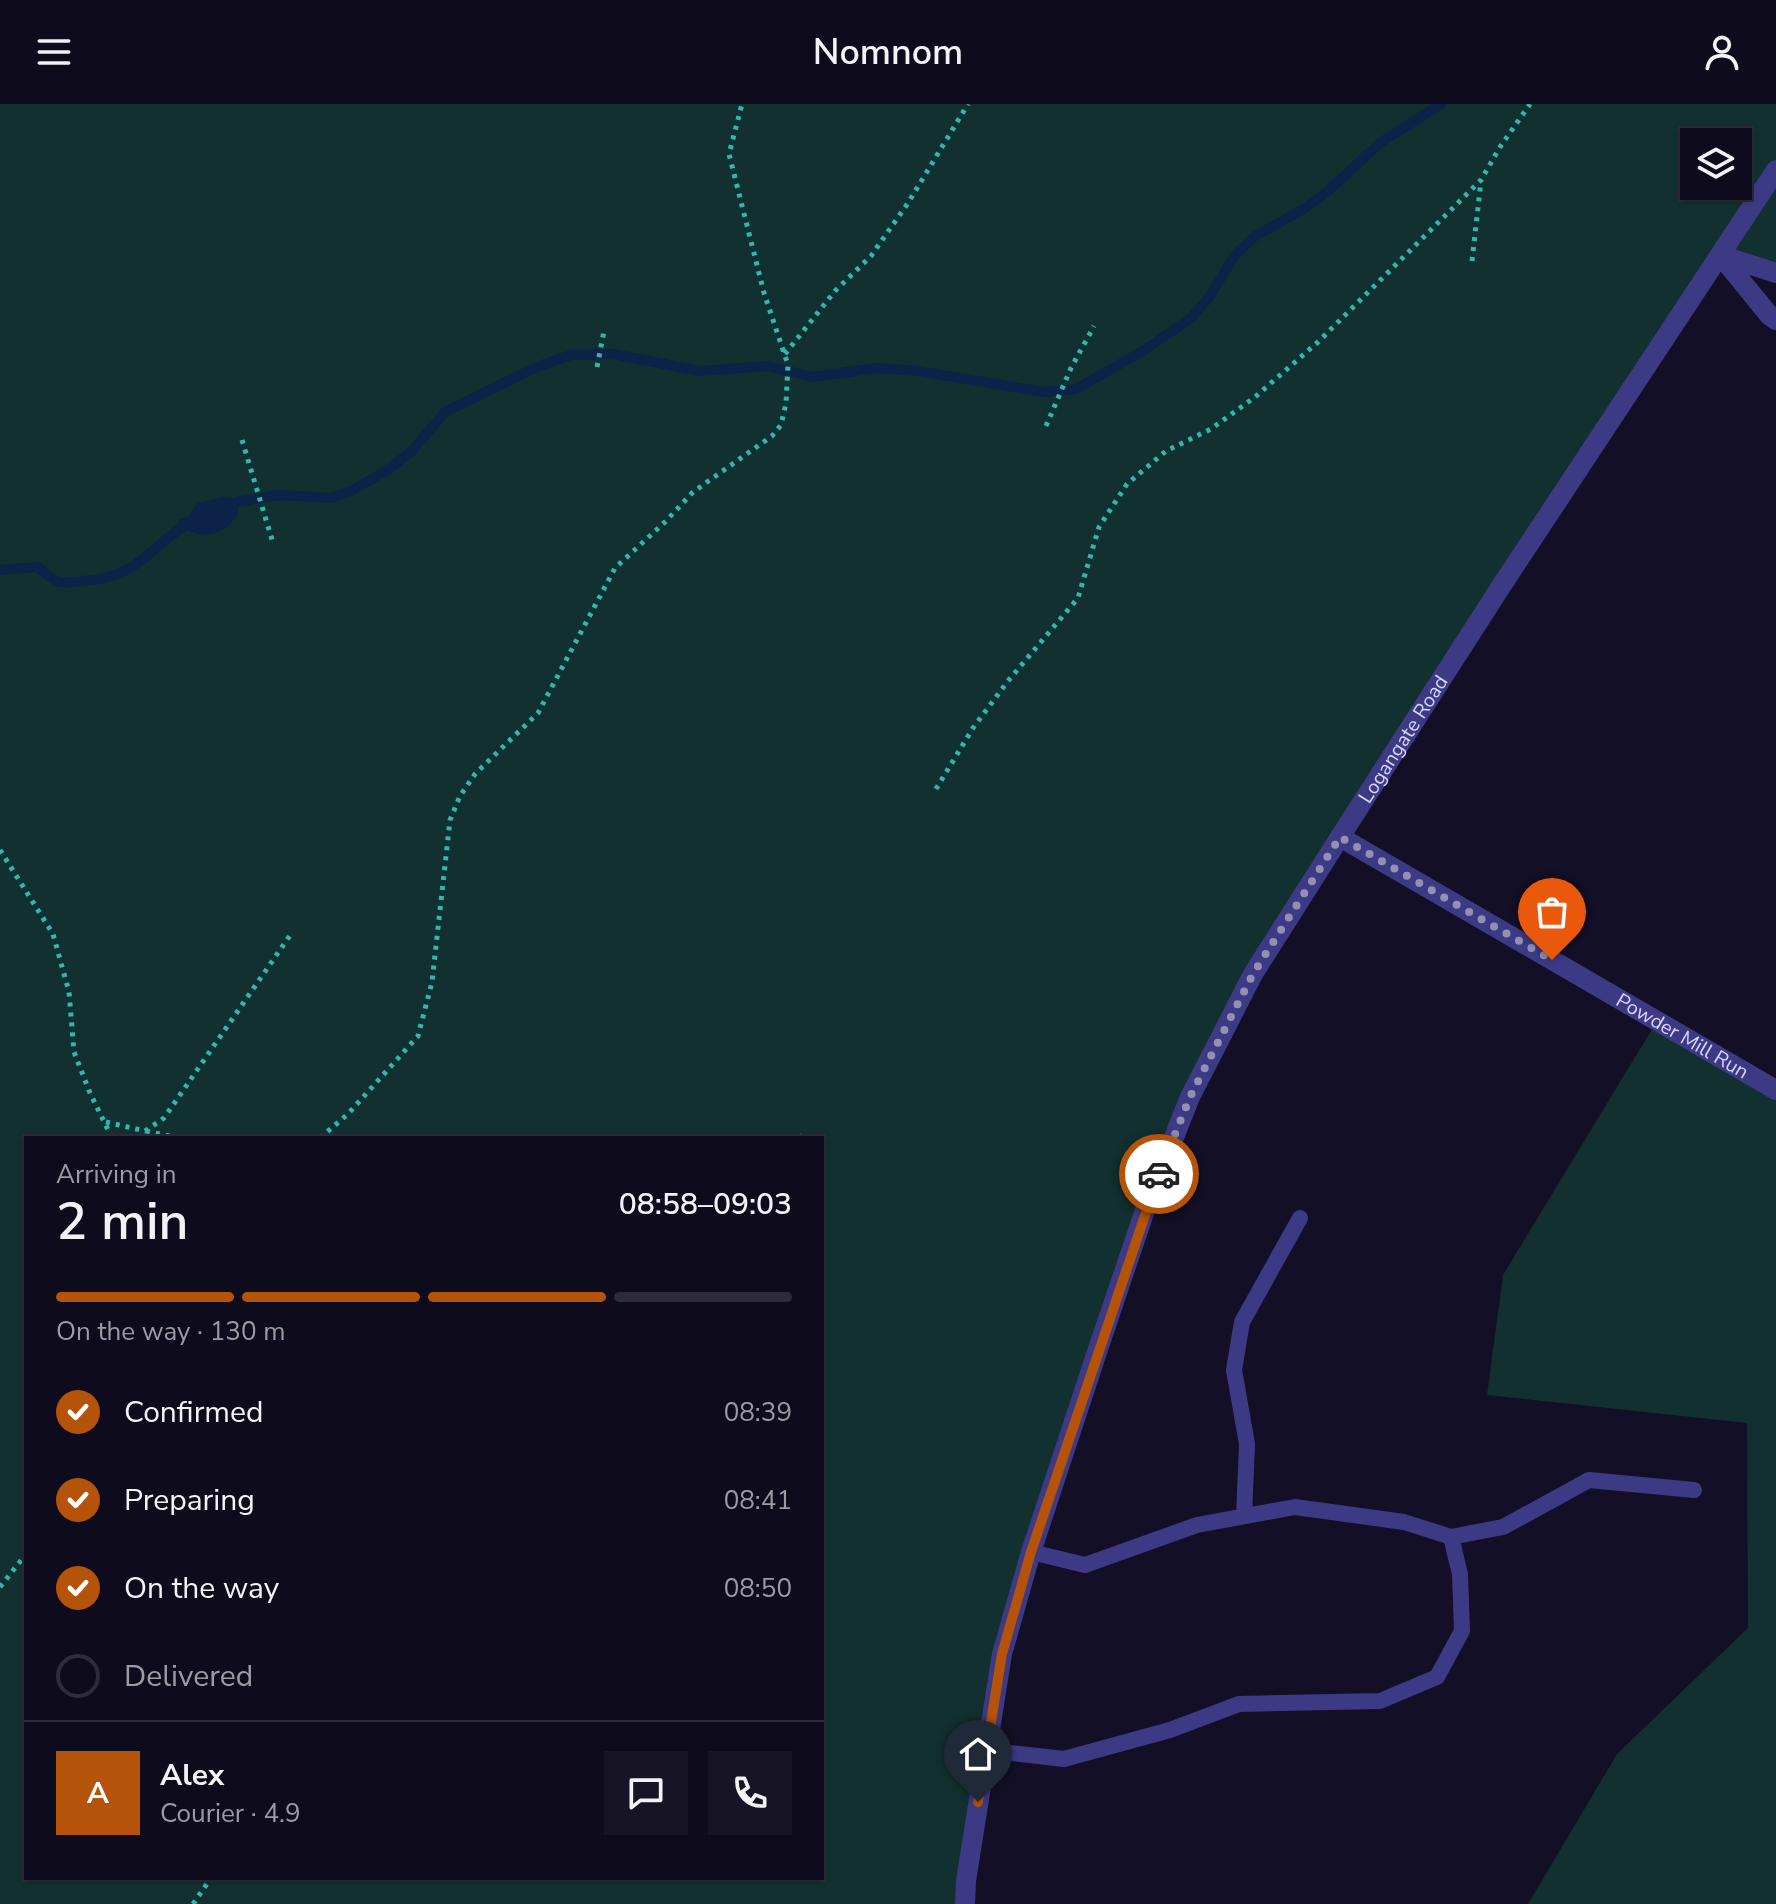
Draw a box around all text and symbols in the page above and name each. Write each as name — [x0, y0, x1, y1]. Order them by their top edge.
text: Nomnom — [813, 28, 963, 77]
icon: menu — [32, 30, 76, 74]
icon: person — [1700, 30, 1744, 74]
map controls — [1680, 128, 1752, 200]
button: layers — [1680, 128, 1752, 200]
street label: Logangate Road — [1352, 670, 1455, 808]
pin — [1518, 878, 1586, 960]
icon: bag — [1530, 890, 1574, 934]
street label: Powder Mill Run — [1611, 987, 1754, 1085]
courier — [1119, 1134, 1199, 1214]
icon: car — [1137, 1152, 1181, 1196]
text: Arriving in — [56, 1157, 177, 1192]
text: 08:58–09:03 — [619, 1184, 792, 1225]
text: 2 min — [56, 1186, 189, 1257]
text: On the way · 130 m — [56, 1314, 285, 1349]
icon: check — [56, 1390, 100, 1434]
text: Confirmed — [124, 1392, 264, 1433]
text: 08:39 — [724, 1395, 792, 1430]
icon: check — [56, 1478, 100, 1522]
text: Preparing — [124, 1480, 255, 1521]
text: 08:41 — [724, 1483, 792, 1518]
icon: check — [56, 1566, 100, 1610]
text: On the way — [124, 1568, 279, 1609]
text: 08:50 — [724, 1571, 792, 1606]
text: Delivered — [124, 1656, 253, 1697]
pin — [944, 1720, 1012, 1802]
icon: home — [956, 1732, 1000, 1776]
button: chat — [604, 1751, 688, 1835]
button: phone — [708, 1751, 792, 1835]
text: Alex — [160, 1755, 224, 1796]
text: A — [87, 1773, 109, 1814]
text: Courier · 4.9 — [160, 1796, 301, 1831]

